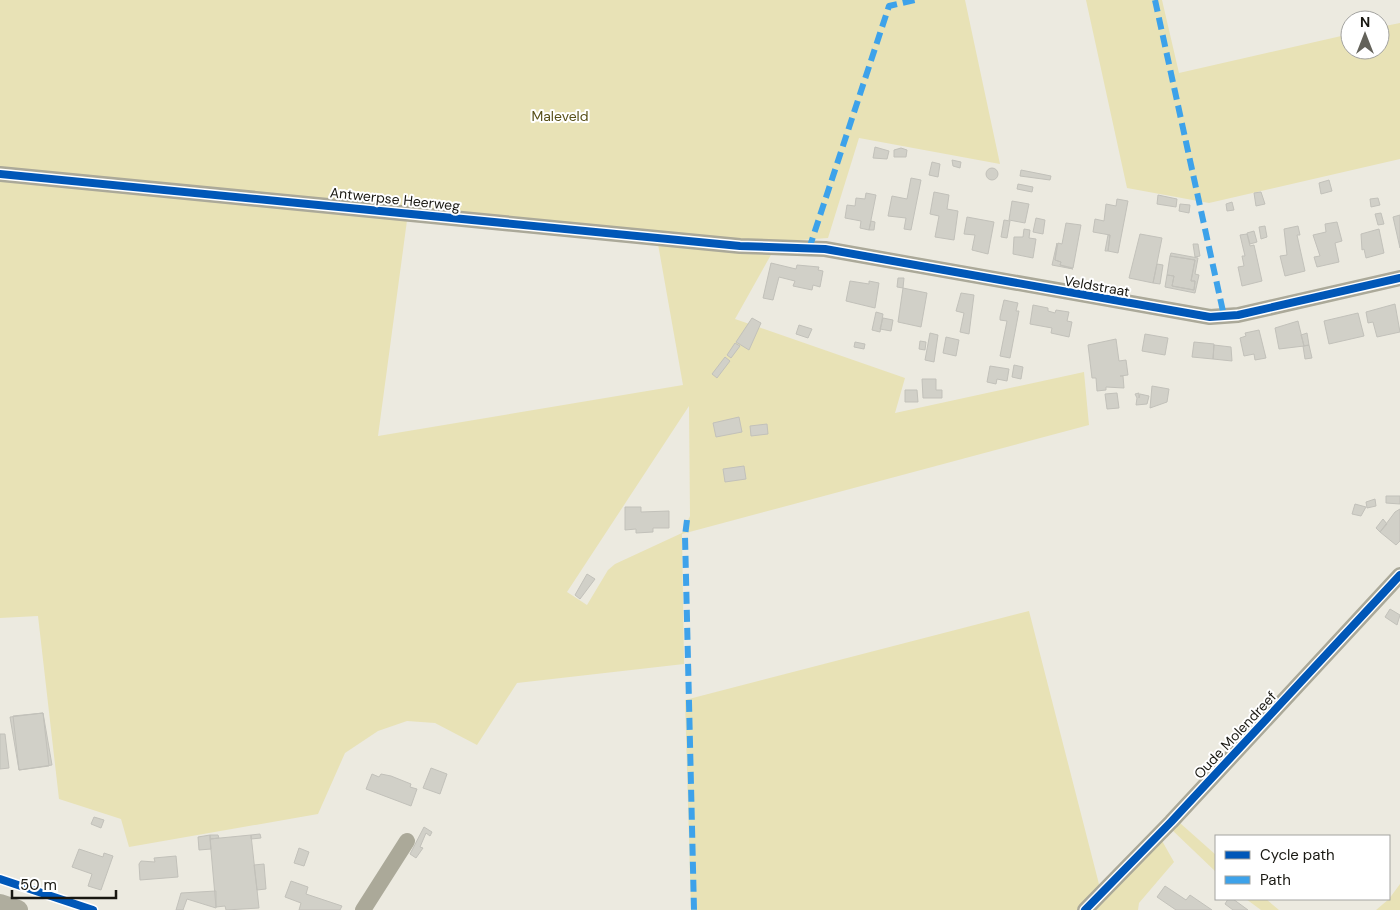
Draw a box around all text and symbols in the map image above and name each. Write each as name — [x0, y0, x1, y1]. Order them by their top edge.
north arrow — [1340, 10, 1390, 60]
text: N — [1360, 13, 1370, 31]
park label: Maleveld — [531, 107, 589, 125]
street label: Antwerpse Heerweg — [329, 183, 461, 215]
street label: Veldstraat — [1063, 271, 1131, 301]
street label: Oude Molendreef — [1190, 687, 1280, 782]
legend — [1215, 835, 1390, 900]
text: Cycle path — [1260, 845, 1335, 865]
scale bar — [12, 868, 116, 900]
text: Path — [1260, 870, 1291, 890]
text: 50 m — [20, 875, 57, 895]

